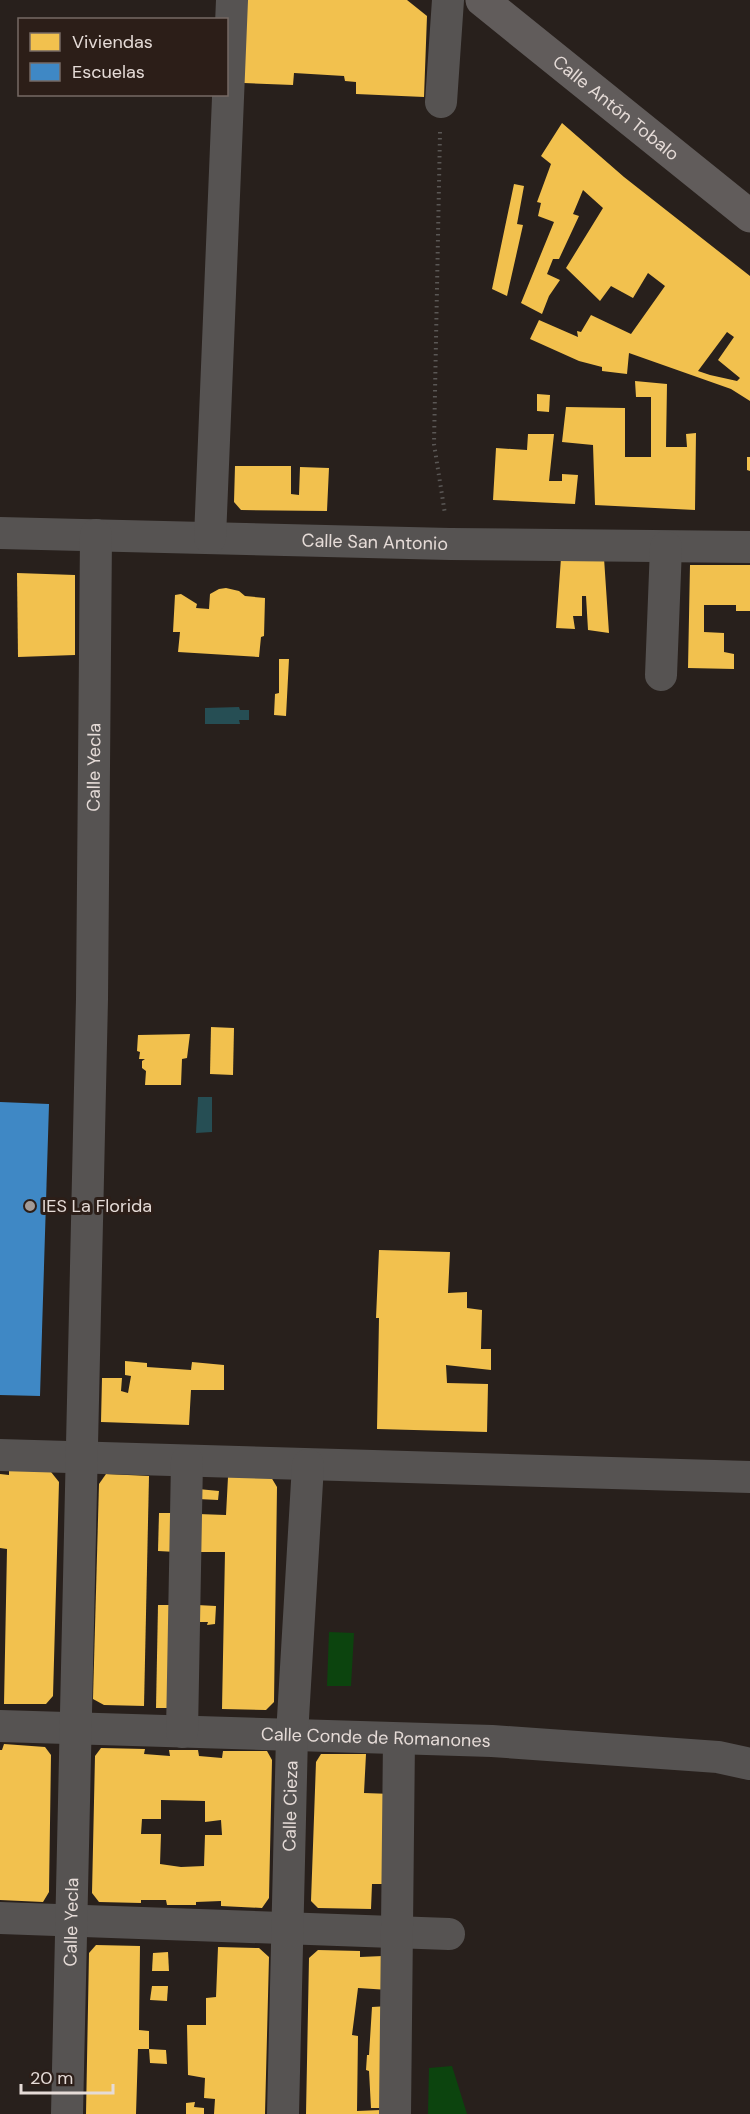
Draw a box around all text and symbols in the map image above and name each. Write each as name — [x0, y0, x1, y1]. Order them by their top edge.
legend — [18, 18, 228, 96]
text: Viviendas — [72, 30, 153, 54]
street label: Calle Antón Tobalo — [548, 50, 684, 166]
text: Escuelas — [72, 60, 145, 84]
street label: Calle San Antonio — [301, 528, 448, 556]
street label: Calle Yecla — [82, 723, 106, 812]
place label: IES La Florida — [42, 1194, 152, 1218]
marker: IES La Florida — [23, 1199, 37, 1213]
street label: Calle Conde de Romanones — [261, 1722, 491, 1753]
street label: Calle Cieza — [277, 1760, 303, 1852]
street label: Calle Yecla — [58, 1877, 84, 1967]
scale bar — [21, 2057, 112, 2095]
text: 20 m — [30, 2066, 73, 2090]

